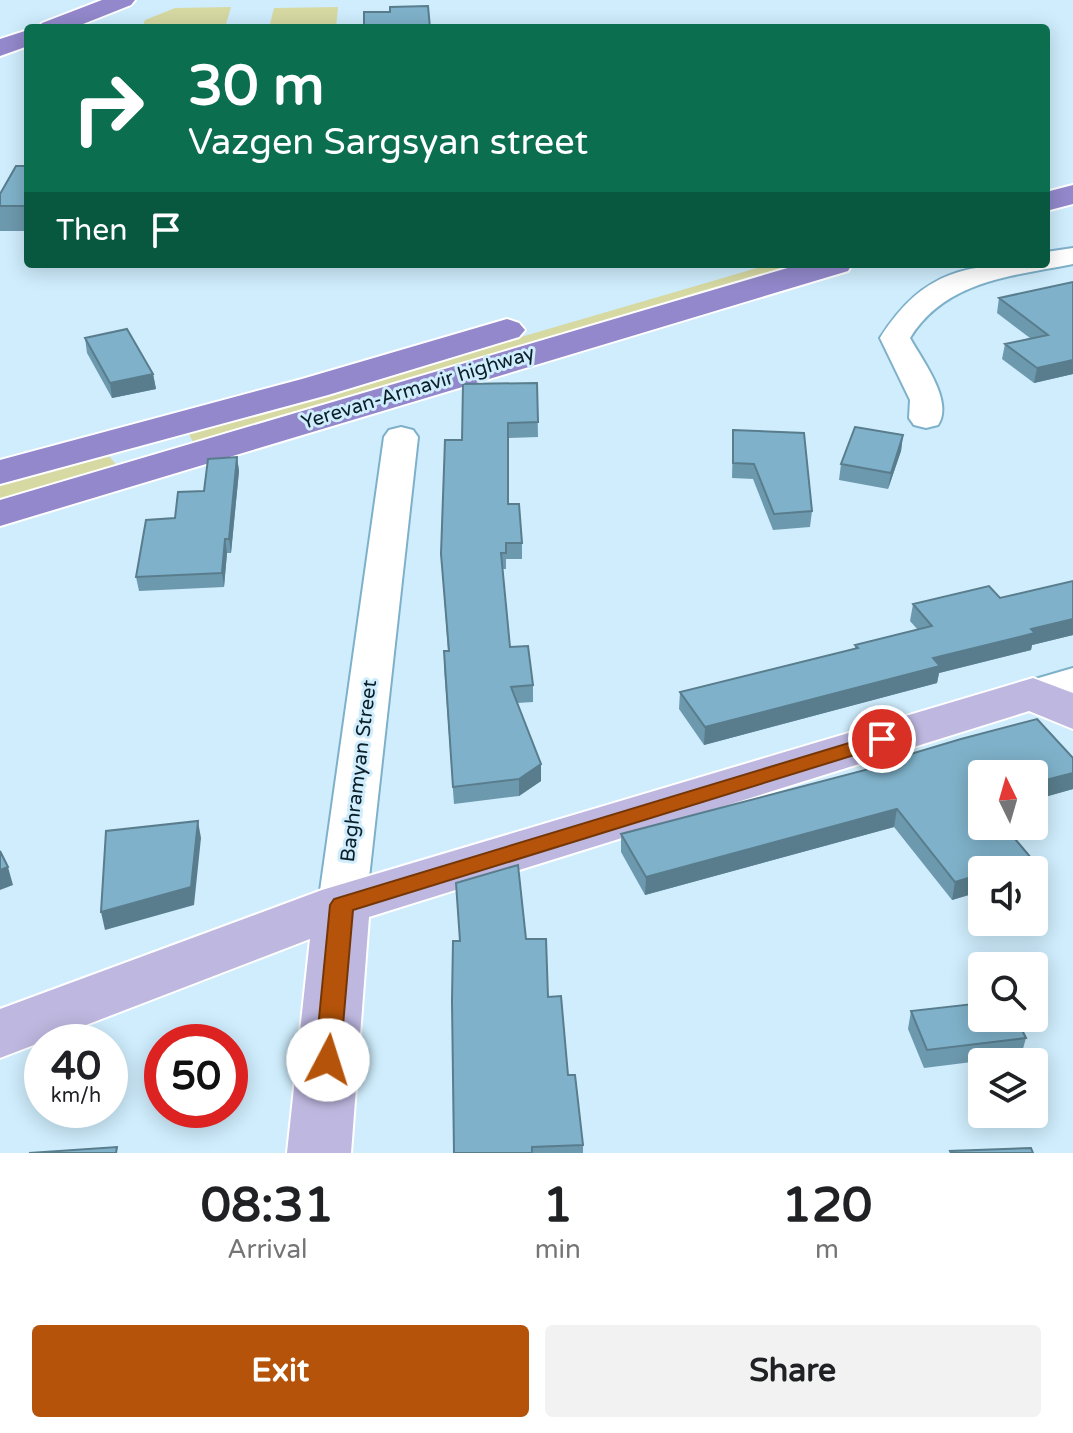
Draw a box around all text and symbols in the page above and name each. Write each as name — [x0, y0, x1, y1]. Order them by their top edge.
text: 30 m — [188, 53, 324, 120]
icon: right — [56, 56, 160, 160]
text: Vazgen Sargsyan street — [188, 121, 588, 164]
icon: arrive — [144, 208, 188, 252]
text: Then — [56, 212, 128, 249]
street label: Yerevan-Armavir highway — [298, 341, 538, 435]
street label: Baghramyan Street — [336, 678, 382, 863]
pin — [848, 705, 916, 773]
icon: arrive — [860, 717, 904, 761]
north arrow — [968, 760, 1048, 840]
map controls — [968, 760, 1048, 1128]
button: sound — [968, 856, 1048, 936]
button: search — [968, 952, 1048, 1032]
position arrow — [286, 1018, 370, 1102]
speed limit sign: 50 — [144, 1024, 248, 1128]
text: 40 — [51, 1042, 101, 1090]
button: layers — [968, 1048, 1048, 1128]
text: km/h — [51, 1084, 101, 1108]
text: 08:31 — [201, 1177, 334, 1235]
text: 1 — [543, 1177, 573, 1235]
text: 120 — [782, 1177, 872, 1235]
text: Arrival — [227, 1234, 308, 1265]
text: min — [535, 1234, 581, 1265]
text: m — [815, 1234, 839, 1265]
button: Exit — [32, 1325, 529, 1417]
button: Share — [545, 1325, 1041, 1417]

